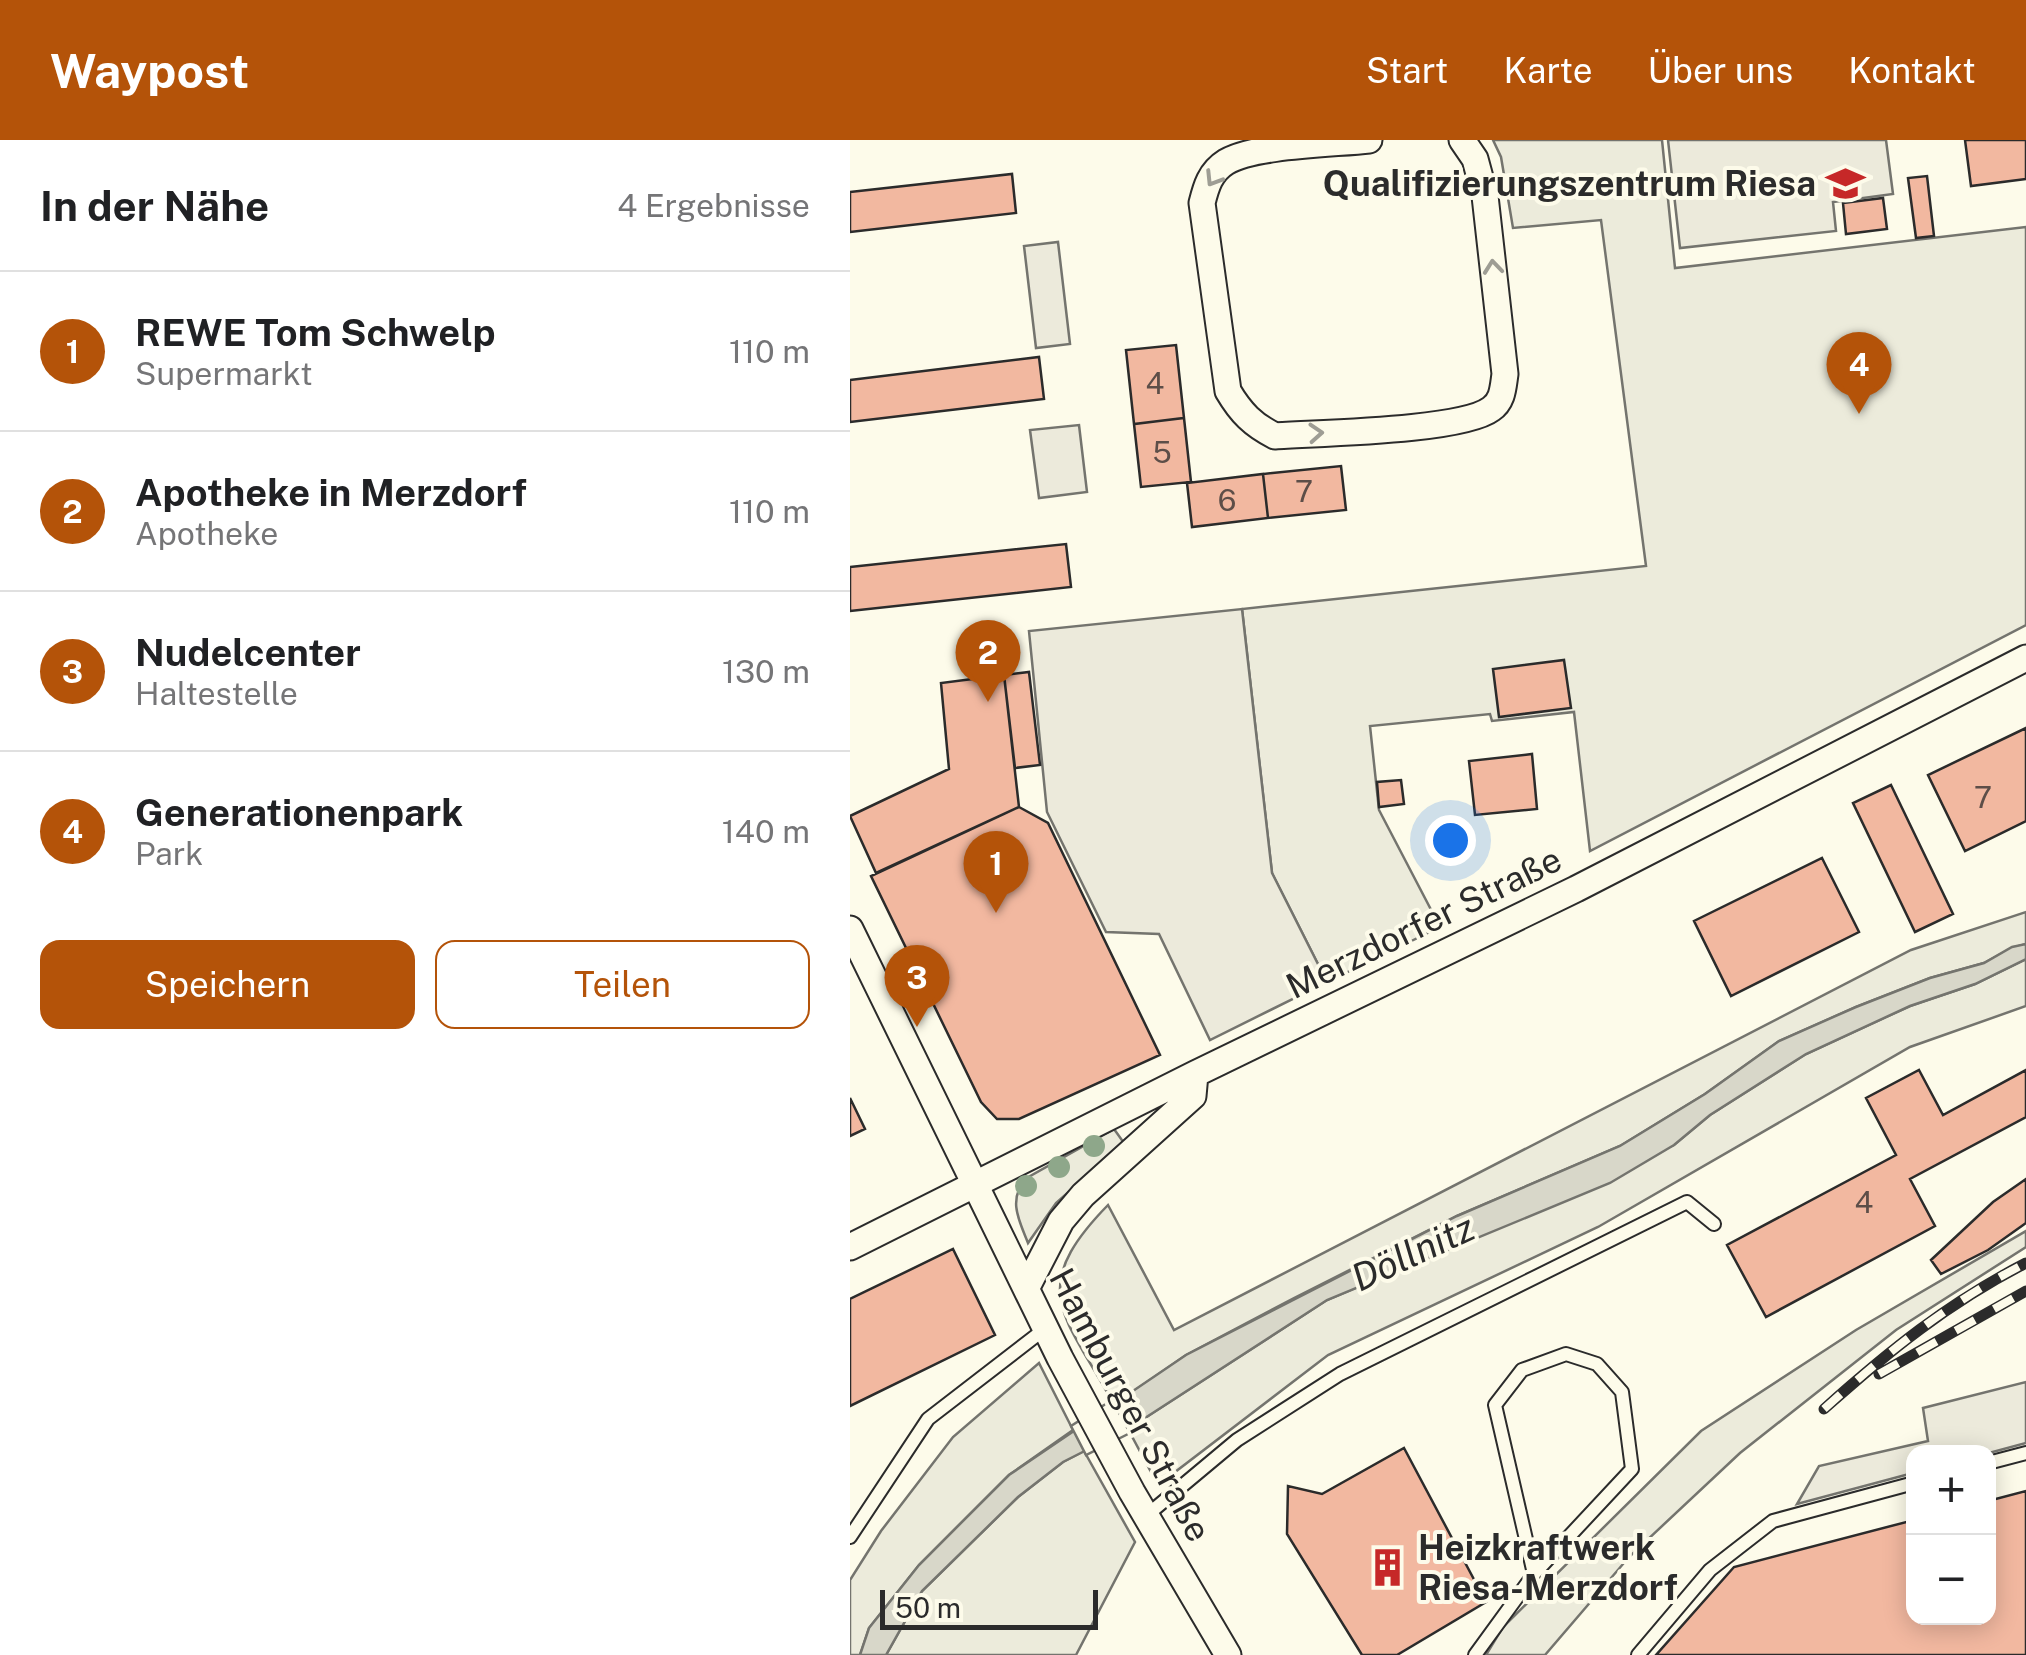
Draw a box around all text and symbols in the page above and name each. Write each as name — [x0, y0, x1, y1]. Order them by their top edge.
text: Waypost — [50, 42, 249, 99]
text: Start — [1366, 50, 1448, 91]
text: Karte — [1503, 50, 1593, 91]
text: Über uns — [1648, 50, 1793, 91]
text: Kontakt — [1848, 50, 1976, 91]
place label: Qualifizierungszentrum Riesa — [1323, 163, 1816, 204]
school or university icon: Qualifizierungszentrum Riesa — [1825, 163, 1867, 205]
one-way arrow — [1206, 169, 1225, 187]
text: In der Nähe — [40, 181, 269, 230]
text: 4 Ergebnisse — [617, 187, 810, 224]
one-way arrow — [1483, 258, 1504, 274]
text: REWE Tom Schwelp — [135, 310, 496, 355]
pin: 4 — [1826, 332, 1892, 414]
text: 1 — [66, 333, 79, 370]
text: 110 m — [729, 333, 810, 370]
text: Supermarkt — [135, 355, 313, 392]
house number: 4 — [1146, 365, 1164, 401]
one-way arrow — [1309, 423, 1325, 444]
house number: 5 — [1152, 434, 1172, 470]
text: Apotheke in Merzdorf — [135, 470, 527, 515]
house number: 7 — [1295, 473, 1313, 509]
house number: 6 — [1218, 482, 1236, 518]
text: 2 — [62, 493, 83, 530]
text: 110 m — [729, 493, 810, 530]
text: Apotheke — [135, 515, 279, 552]
pin: 2 — [956, 620, 1020, 702]
text: Nudelcenter — [135, 630, 361, 675]
text: 3 — [62, 653, 83, 690]
text: 130 m — [722, 653, 810, 690]
text: Haltestelle — [135, 675, 298, 712]
house number: 7 — [1974, 779, 1992, 815]
text: Generationenpark — [135, 790, 463, 835]
text: 4 — [62, 813, 83, 850]
text: 140 m — [722, 813, 810, 850]
your location — [1425, 815, 1476, 866]
pin: 1 — [964, 830, 1028, 913]
text: Park — [135, 835, 203, 872]
street label: Merzdorfer Straße — [1280, 838, 1568, 1007]
button: Speichern — [40, 940, 415, 1029]
button: Teilen — [435, 940, 810, 1029]
pin: 3 — [884, 944, 950, 1027]
house number: 4 — [1855, 1184, 1873, 1220]
water label: Döllnitz — [1344, 1204, 1482, 1300]
street label: Hamburger Straße — [1041, 1261, 1220, 1548]
map controls — [1906, 1445, 1996, 1625]
button: + — [1906, 1445, 1996, 1535]
place label: Heizkraftwerk Riesa-Merzdorf — [1418, 1527, 1678, 1608]
button: − — [1906, 1535, 1996, 1625]
building icon: Heizkraftwerk Riesa-Merzdorf — [1367, 1547, 1409, 1589]
scale bar — [880, 1585, 1098, 1630]
text: 50 m — [895, 1591, 961, 1624]

